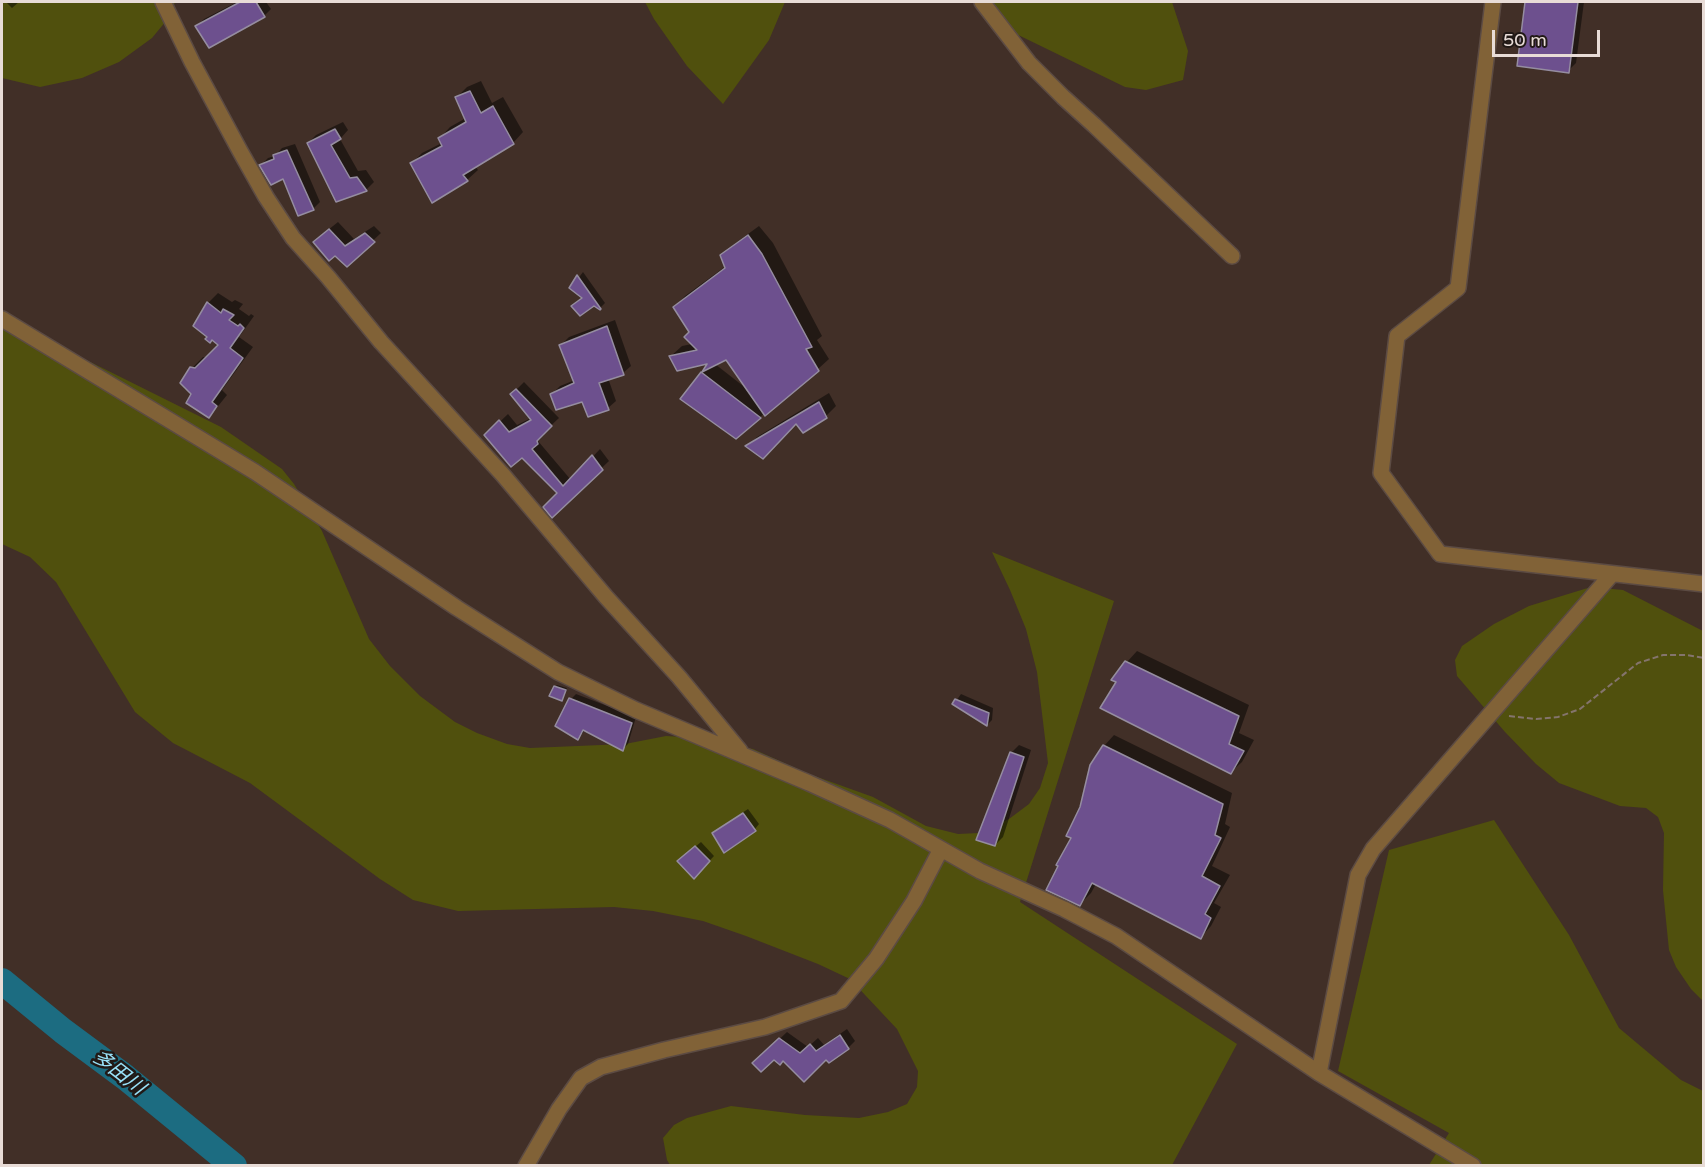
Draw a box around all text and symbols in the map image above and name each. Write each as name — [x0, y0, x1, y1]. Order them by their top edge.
scale bar — [1495, 18, 1603, 56]
text: 50 m — [1503, 29, 1547, 51]
water label: 多田川 — [87, 1045, 149, 1101]

